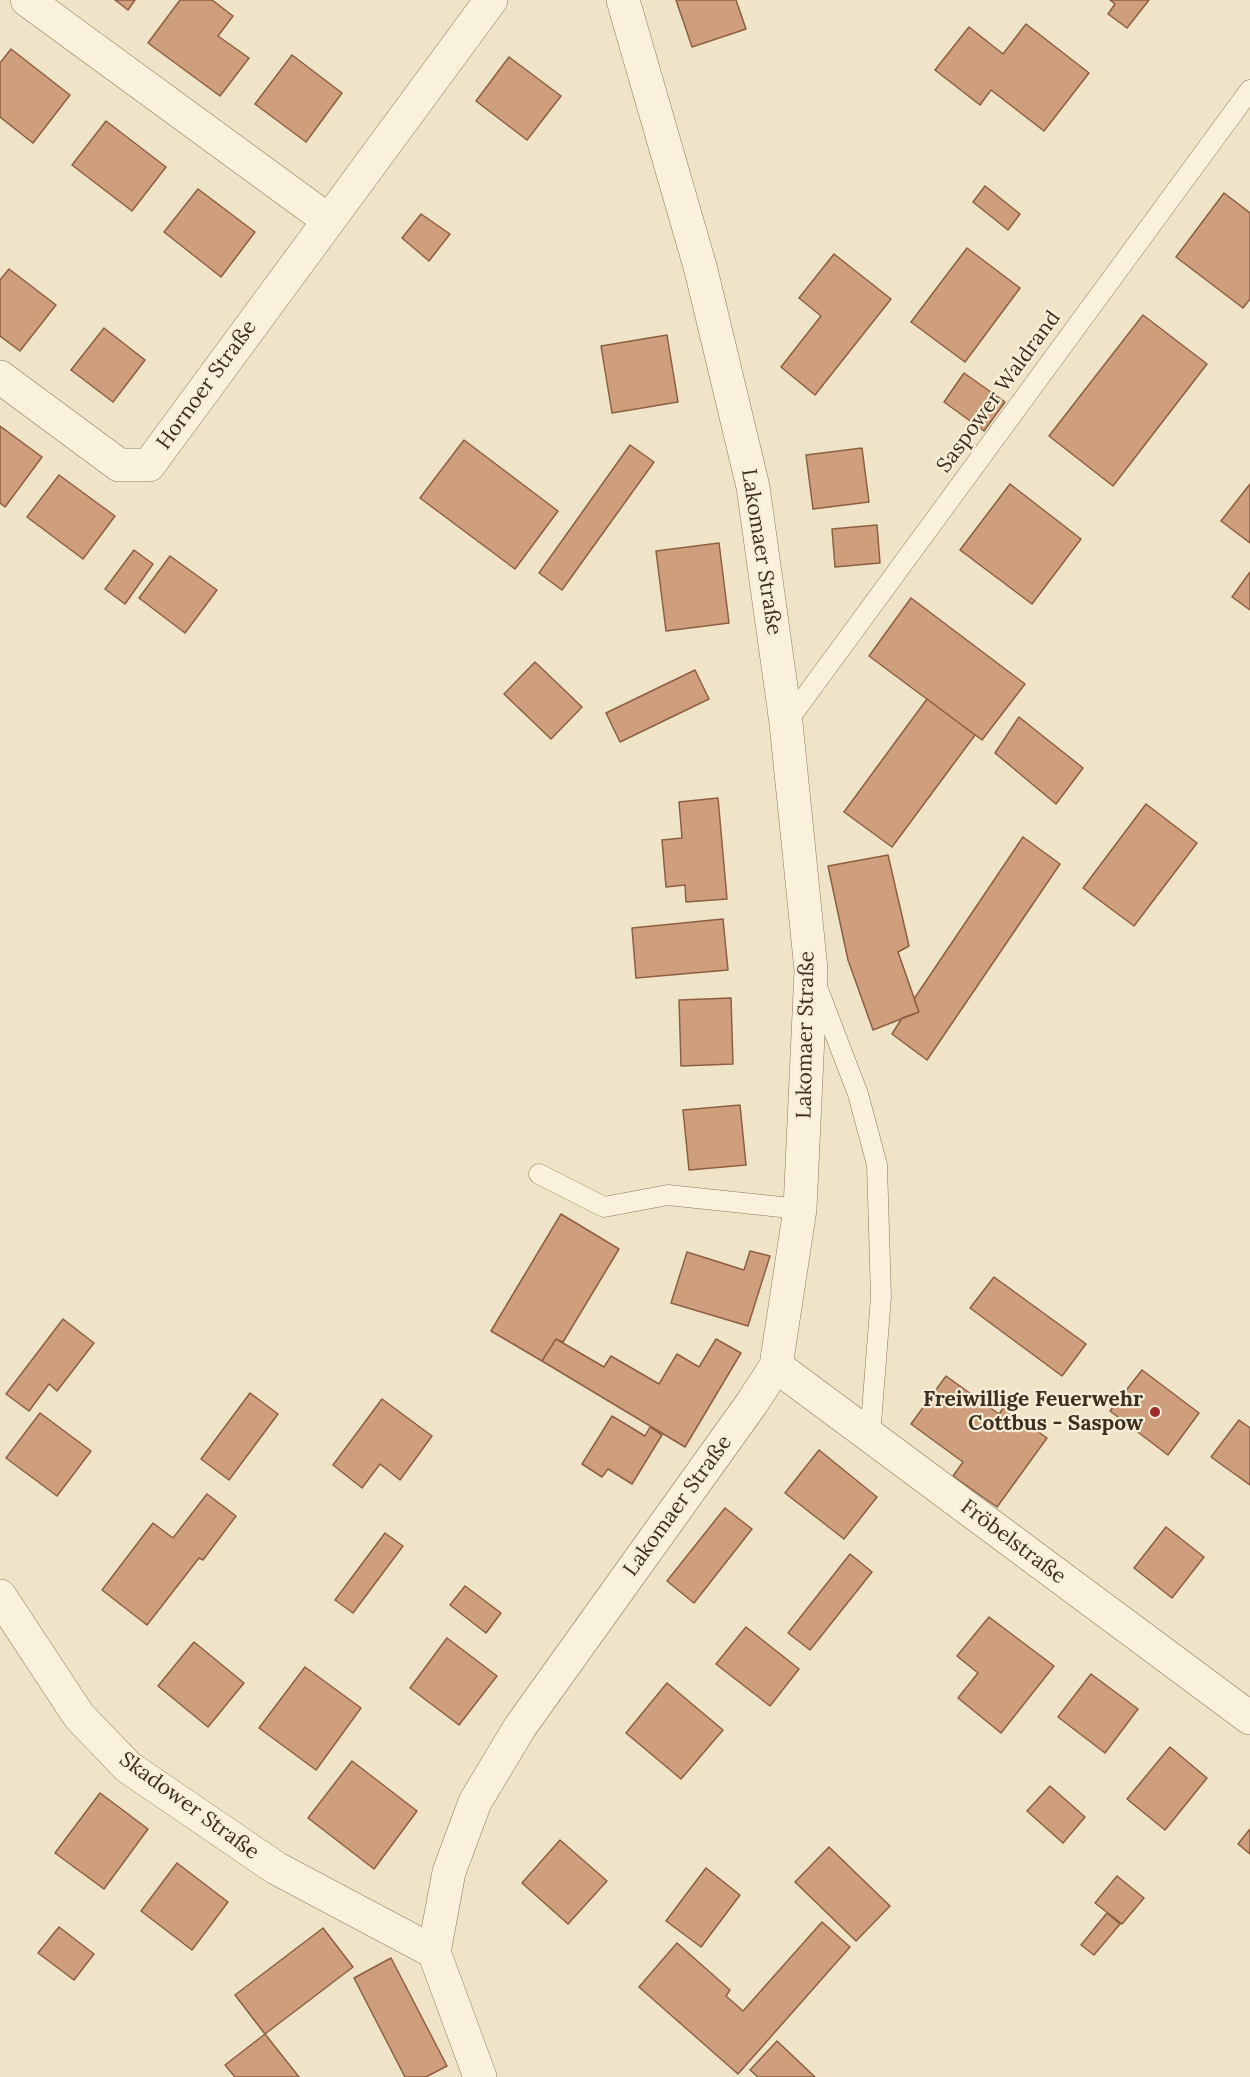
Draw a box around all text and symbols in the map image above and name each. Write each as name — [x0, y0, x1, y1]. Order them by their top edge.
street label: Saspower Waldrand — [932, 306, 1066, 478]
street label: Hornoer Straße — [152, 315, 262, 455]
street label: Lakomaer Straße — [735, 467, 787, 637]
street label: Lakomaer Straße — [792, 951, 820, 1119]
place label: Freiwillige Feuerwehr Cottbus - Saspow — [923, 1387, 1143, 1437]
marker: Freiwillige Feuerwehr Cottbus - Saspow — [1148, 1405, 1162, 1419]
street label: Lakomaer Straße — [618, 1431, 738, 1581]
street label: Fröbelstraße — [955, 1494, 1071, 1590]
street label: Skadower Straße — [114, 1747, 264, 1865]

